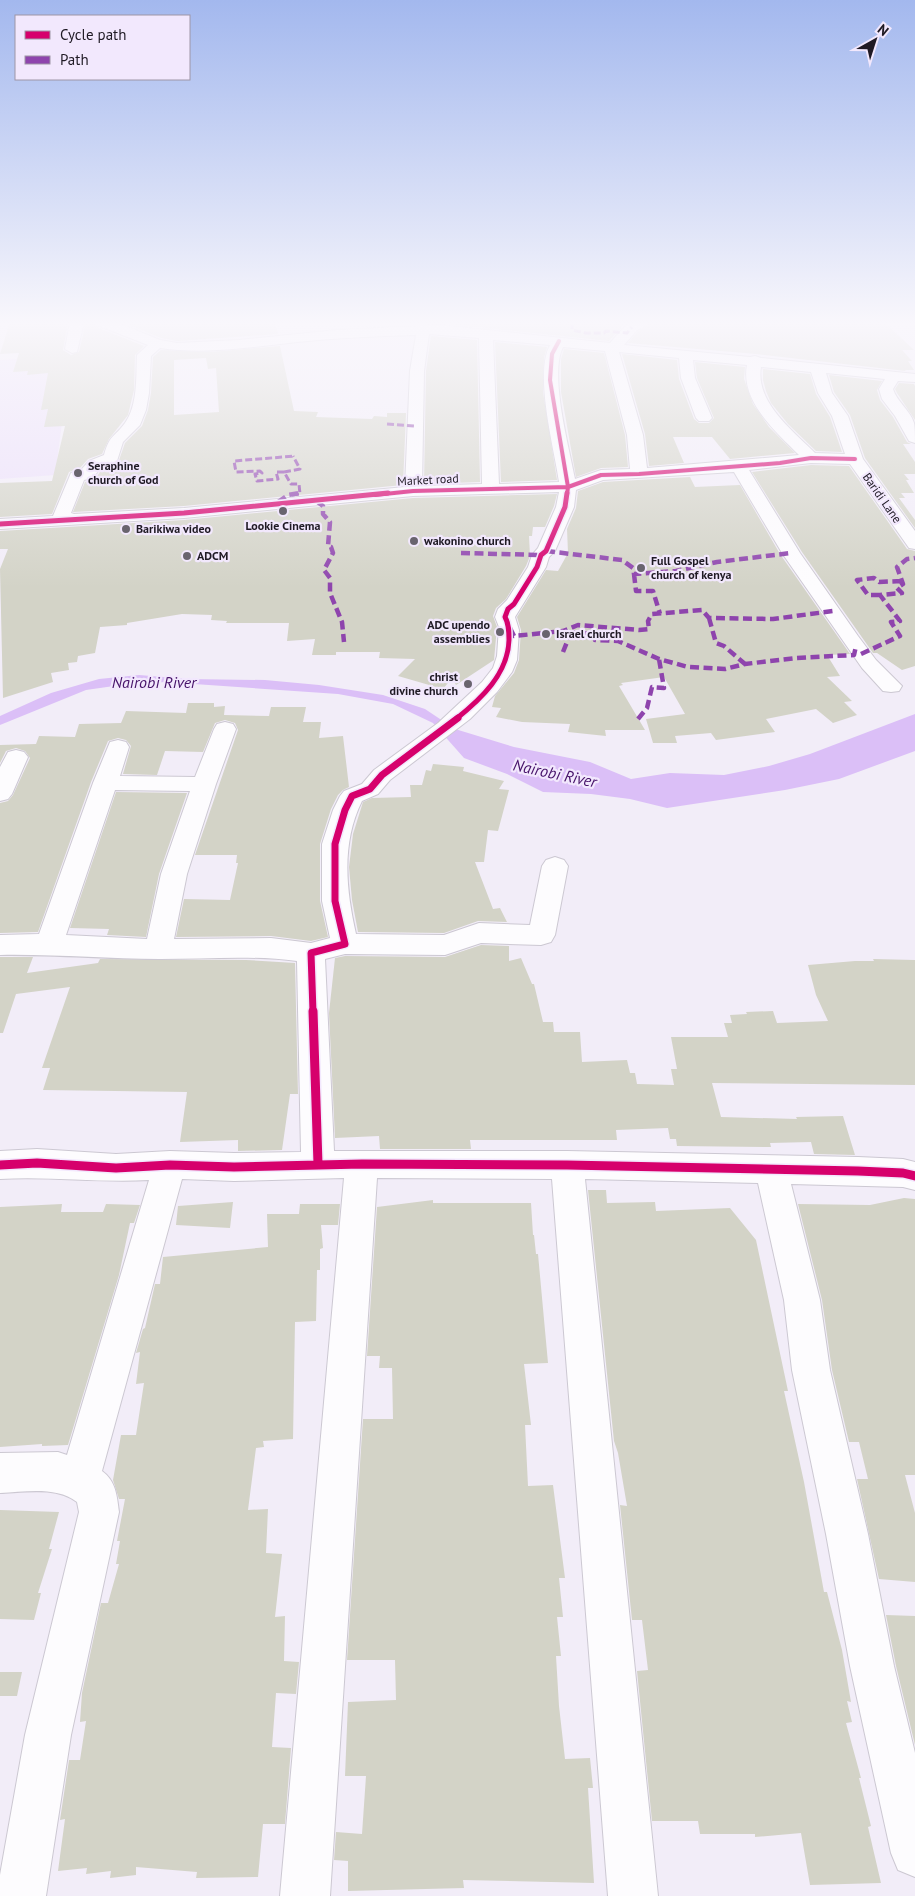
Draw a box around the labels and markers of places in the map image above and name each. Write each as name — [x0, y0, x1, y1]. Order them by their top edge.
place label: Seraphine church of God — [88, 458, 158, 487]
marker: Seraphine church of God — [72, 467, 84, 479]
marker: Lookie Cinema — [277, 505, 289, 517]
place label: Lookie Cinema — [246, 518, 321, 533]
place label: Barikiwa video — [136, 521, 211, 536]
marker: Barikiwa video — [120, 523, 132, 535]
place label: wakonino church — [423, 533, 511, 548]
marker: wakonino church — [408, 535, 420, 547]
place label: ADCM — [197, 548, 228, 563]
marker: ADCM — [181, 550, 193, 562]
place label: Full Gospel church of kenya — [651, 553, 731, 582]
marker: Full Gospel church of kenya — [635, 562, 647, 574]
place label: ADC upendo assemblies — [427, 617, 491, 646]
marker: ADC upendo assemblies — [494, 626, 506, 638]
place label: Israel church — [556, 626, 621, 641]
marker: Israel church — [540, 628, 552, 640]
place label: christ divine church — [390, 669, 459, 698]
marker: christ divine church — [462, 678, 474, 690]

